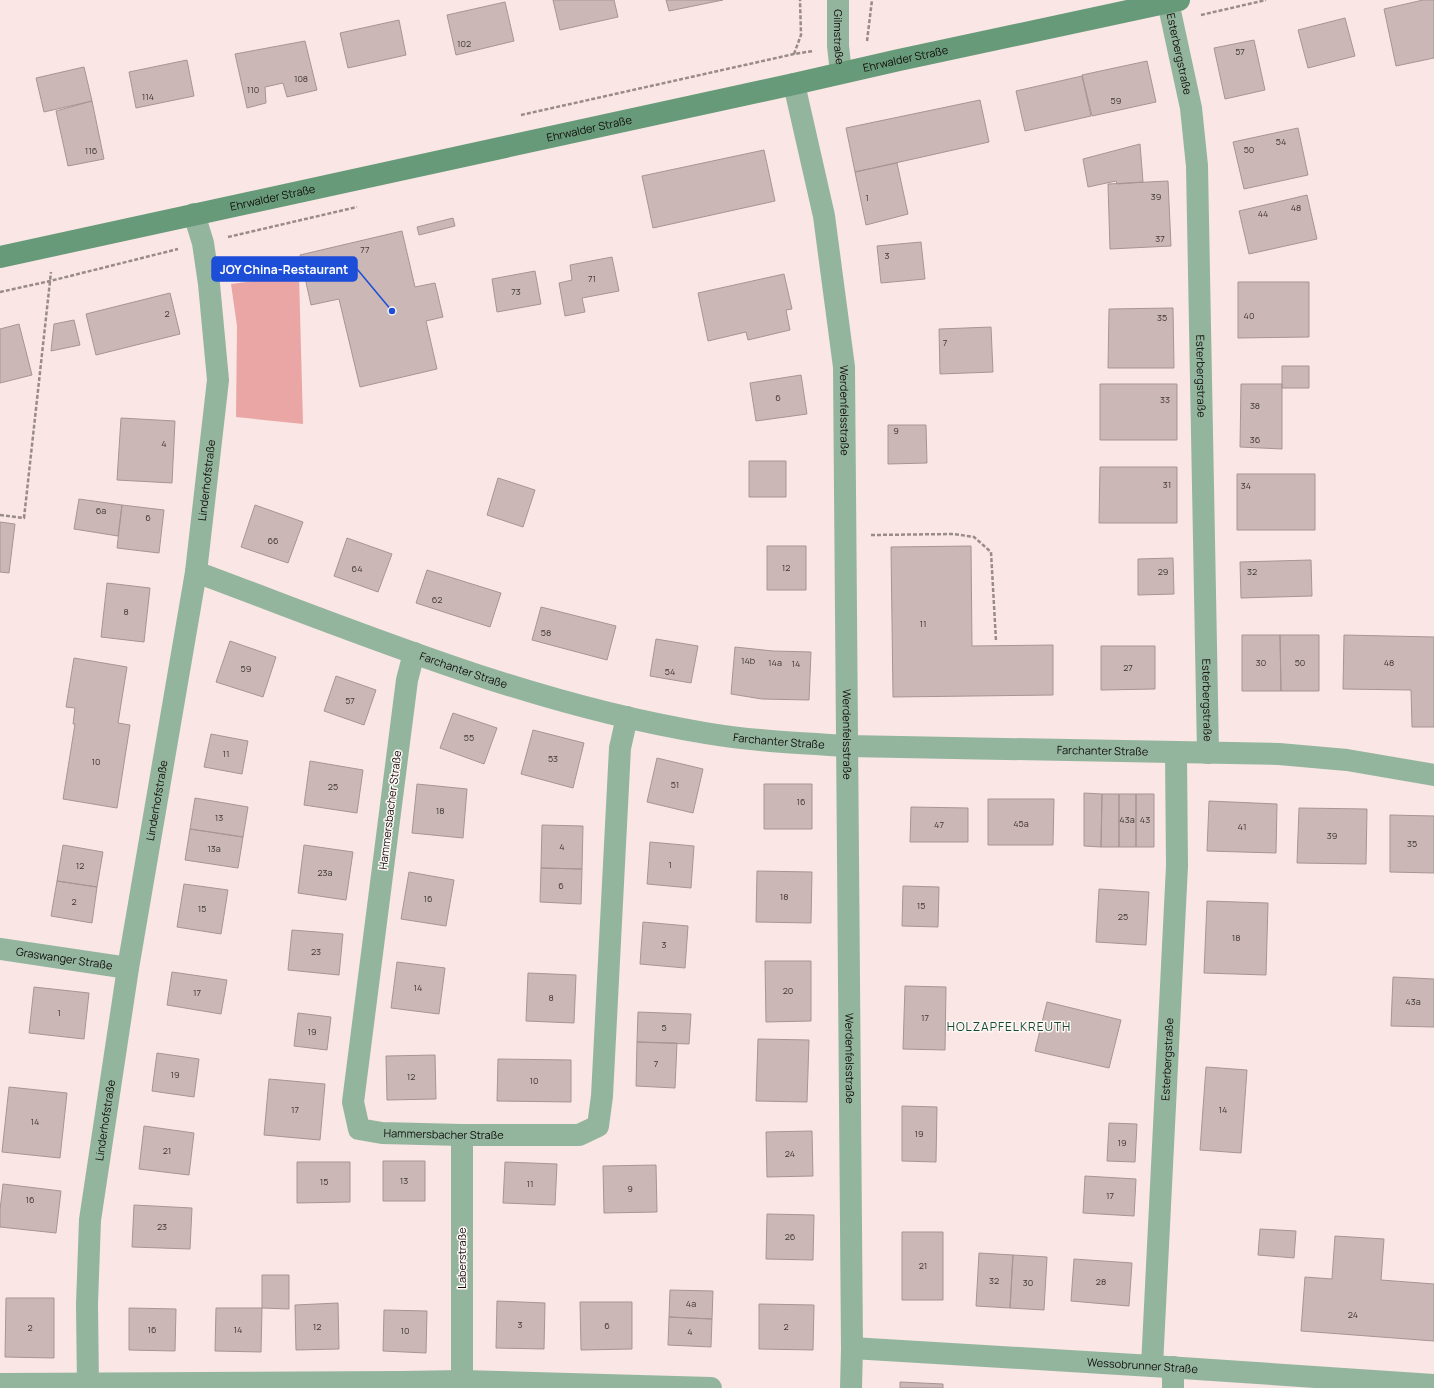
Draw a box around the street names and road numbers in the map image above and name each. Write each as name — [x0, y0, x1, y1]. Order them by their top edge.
street label: Gilmstraße — [831, 9, 848, 66]
street label: Esterbergstraße — [1164, 12, 1196, 96]
street label: Ehrwalder Straße — [861, 42, 950, 75]
street label: Ehrwalder Straße — [545, 111, 634, 145]
street label: Ehrwalder Straße — [228, 180, 317, 214]
street label: Esterbergstraße — [1193, 335, 1210, 418]
street label: Werdenfelsstraße — [837, 365, 853, 456]
street label: Linderhofstraße — [194, 438, 218, 522]
street label: Farchanter Straße — [418, 648, 510, 691]
street label: Esterbergstraße — [1199, 659, 1216, 742]
street label: Werdenfelsstraße — [840, 689, 855, 780]
street label: Farchanter Straße — [732, 729, 826, 752]
street label: Farchanter Straße — [1057, 742, 1149, 759]
street label: Hammersbacher Straße — [375, 749, 404, 870]
street label: Linderhofstraße — [142, 758, 171, 842]
street label: Graswanger Straße — [15, 943, 114, 973]
street label: Werdenfelsstraße — [842, 1013, 858, 1104]
street label: Esterbergstraße — [1157, 1017, 1176, 1101]
street label: Linderhofstraße — [91, 1078, 118, 1162]
street label: Hammersbacher Straße — [383, 1125, 504, 1142]
street label: Laberstraße — [454, 1227, 469, 1289]
street label: Wessobrunner Straße — [1087, 1354, 1199, 1376]

